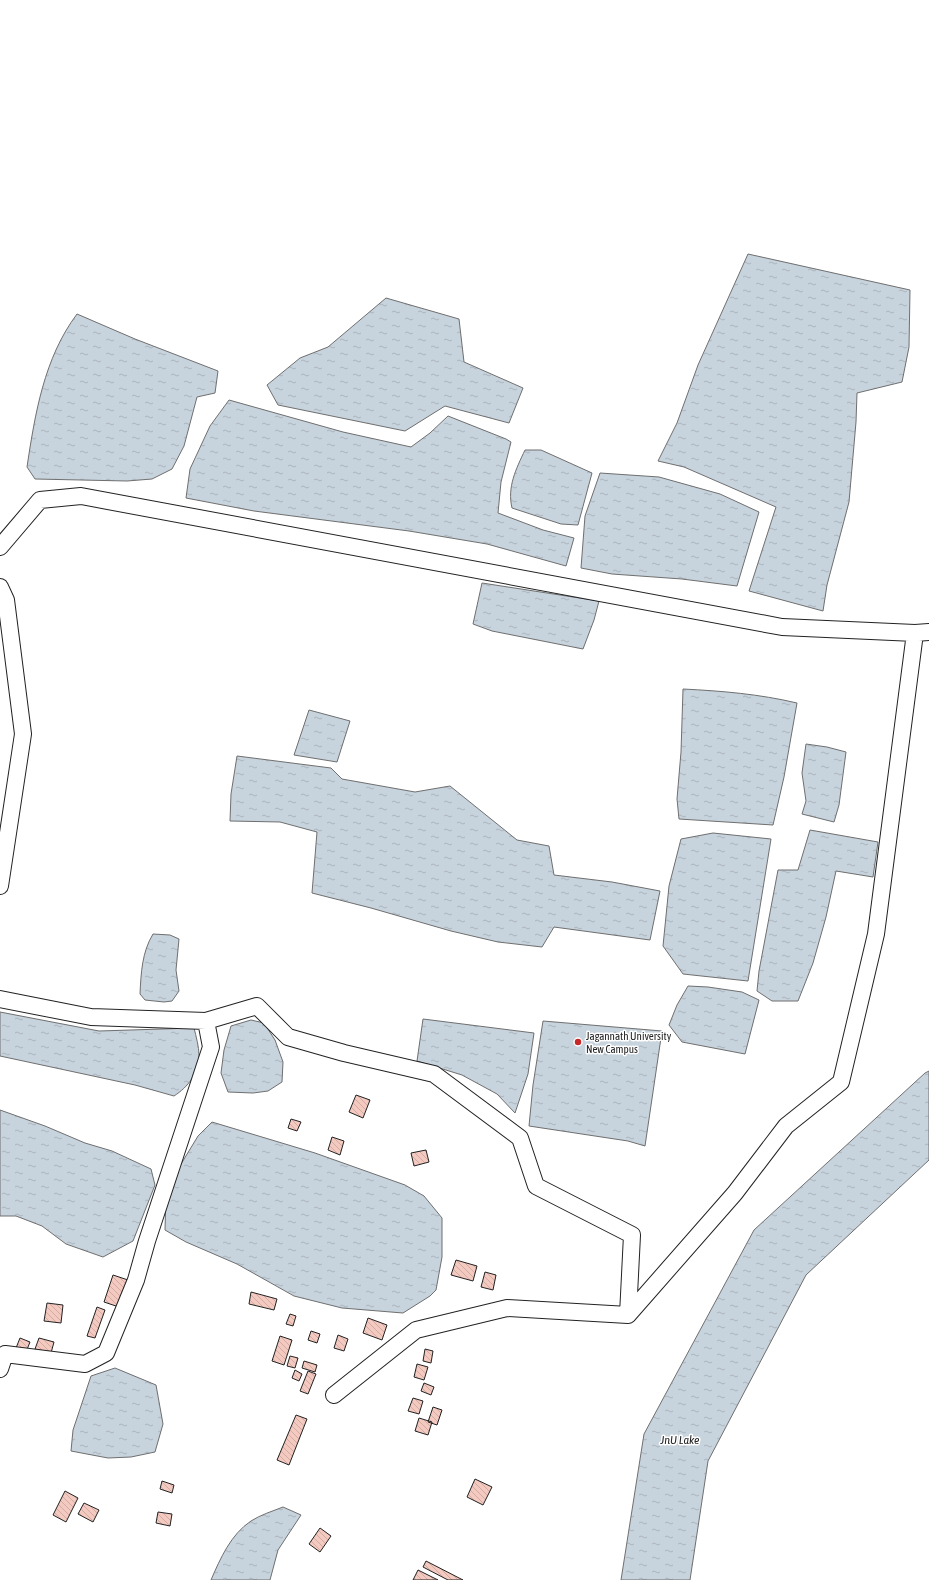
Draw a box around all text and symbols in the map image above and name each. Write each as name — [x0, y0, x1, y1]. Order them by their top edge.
place label: Jagannath University New Campus — [586, 1030, 672, 1055]
marker: Jagannath University New Campus — [573, 1037, 583, 1047]
water label: JnU Lake — [659, 1433, 700, 1447]

